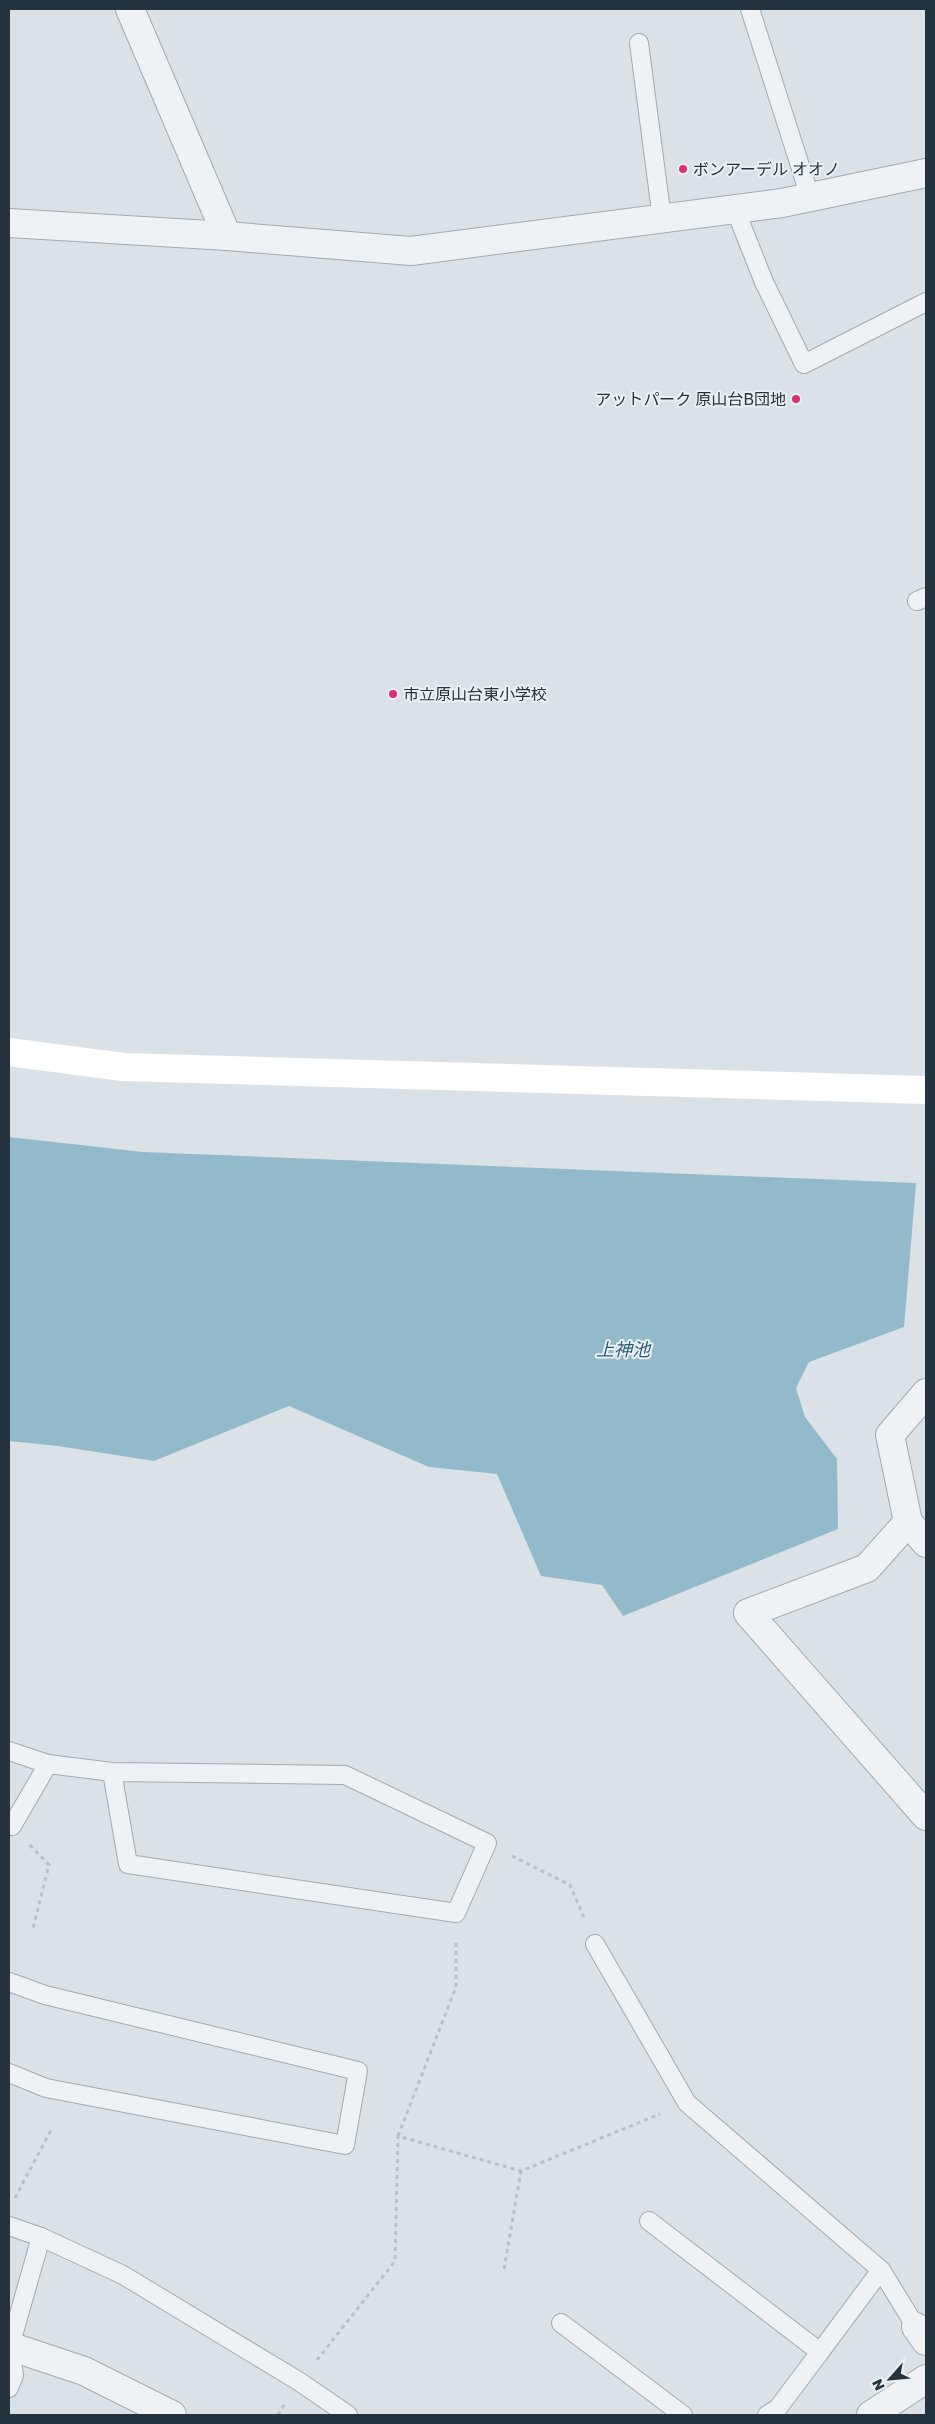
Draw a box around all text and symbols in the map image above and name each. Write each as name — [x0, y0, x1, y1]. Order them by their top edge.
place label: ボンアーデル オオノ — [693, 159, 840, 179]
marker: ボンアーデル オオノ — [677, 163, 689, 175]
place label: アットパーク 原山台B団地 — [595, 389, 786, 409]
marker: アットパーク 原山台B団地 — [790, 393, 802, 405]
place label: 市立原山台東小学校 — [403, 684, 547, 704]
marker: 市立原山台東小学校 — [387, 688, 399, 700]
water label: 上神池 — [596, 1338, 652, 1360]
north arrow — [865, 2354, 915, 2404]
text: N — [868, 2377, 888, 2394]

